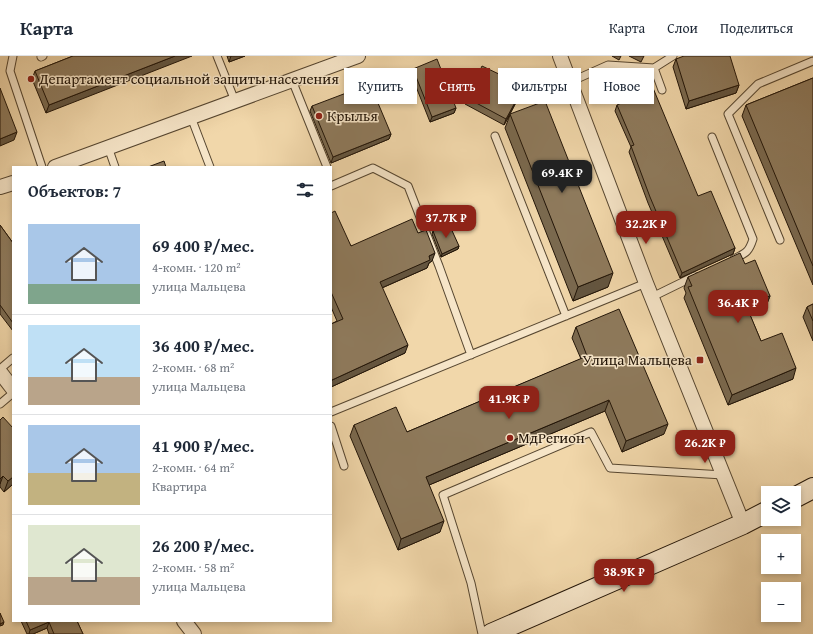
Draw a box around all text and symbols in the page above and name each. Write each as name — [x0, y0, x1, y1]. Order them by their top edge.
text: Карта — [20, 14, 73, 42]
text: Карта — [609, 18, 645, 38]
text: Слои — [667, 18, 698, 38]
text: Поделиться — [720, 18, 793, 38]
place label: Департамент социальной защиты населения — [38, 68, 339, 89]
chip: Купить — [344, 68, 417, 104]
chip: Снять — [425, 68, 490, 104]
chip: Фильтры — [498, 68, 581, 104]
chip: Новое — [589, 68, 654, 104]
marker: Департамент социальной защиты населения — [26, 74, 36, 84]
place label: Крылья — [327, 105, 378, 126]
marker: Крылья — [314, 111, 324, 121]
pin: 69.4K ₽ — [525, 160, 599, 194]
text: 69.4K ₽ — [541, 163, 583, 182]
text: Объектов: 7 — [28, 178, 121, 203]
icon: filters — [294, 179, 316, 201]
pin: 37.7K ₽ — [409, 205, 483, 239]
text: 37.7K ₽ — [425, 208, 467, 227]
pin: 32.2K ₽ — [609, 211, 683, 245]
text: 32.2K ₽ — [625, 214, 667, 233]
text: 69 400 ₽/мес. — [152, 233, 254, 258]
icon: home — [60, 240, 108, 288]
text: 4-комн. · 120 m² — [152, 258, 241, 277]
text: улица Мальцева — [152, 277, 246, 296]
pin: 36.4K ₽ — [701, 290, 775, 324]
text: 36.4K ₽ — [717, 293, 759, 312]
text: 36 400 ₽/мес. — [152, 333, 254, 358]
icon: home — [60, 341, 108, 389]
place label: Улица Мальцева — [582, 349, 693, 370]
marker: Улица Мальцева — [695, 355, 705, 365]
text: 2-комн. · 68 m² — [152, 358, 234, 377]
text: улица Мальцева — [152, 377, 246, 396]
pin: 41.9K ₽ — [472, 386, 546, 420]
text: 41.9K ₽ — [488, 389, 530, 408]
place label: МдРегион — [518, 427, 585, 448]
pin: 26.2K ₽ — [668, 430, 742, 464]
text: 41 900 ₽/мес. — [152, 433, 254, 458]
marker: МдРегион — [505, 433, 515, 443]
text: 26.2K ₽ — [684, 433, 726, 452]
icon: home — [60, 441, 108, 489]
text: 2-комн. · 64 m² — [152, 458, 234, 477]
text: Квартира — [152, 477, 207, 496]
map controls — [761, 486, 801, 622]
button: layers — [761, 486, 801, 526]
text: 26 200 ₽/мес. — [152, 533, 254, 558]
button: + — [761, 534, 801, 574]
icon: home — [60, 541, 108, 589]
text: 2-комн. · 58 m² — [152, 558, 234, 577]
pin: 38.9K ₽ — [587, 559, 661, 593]
text: 38.9K ₽ — [603, 562, 645, 581]
text: улица Мальцева — [152, 577, 246, 596]
button: − — [761, 582, 801, 622]

